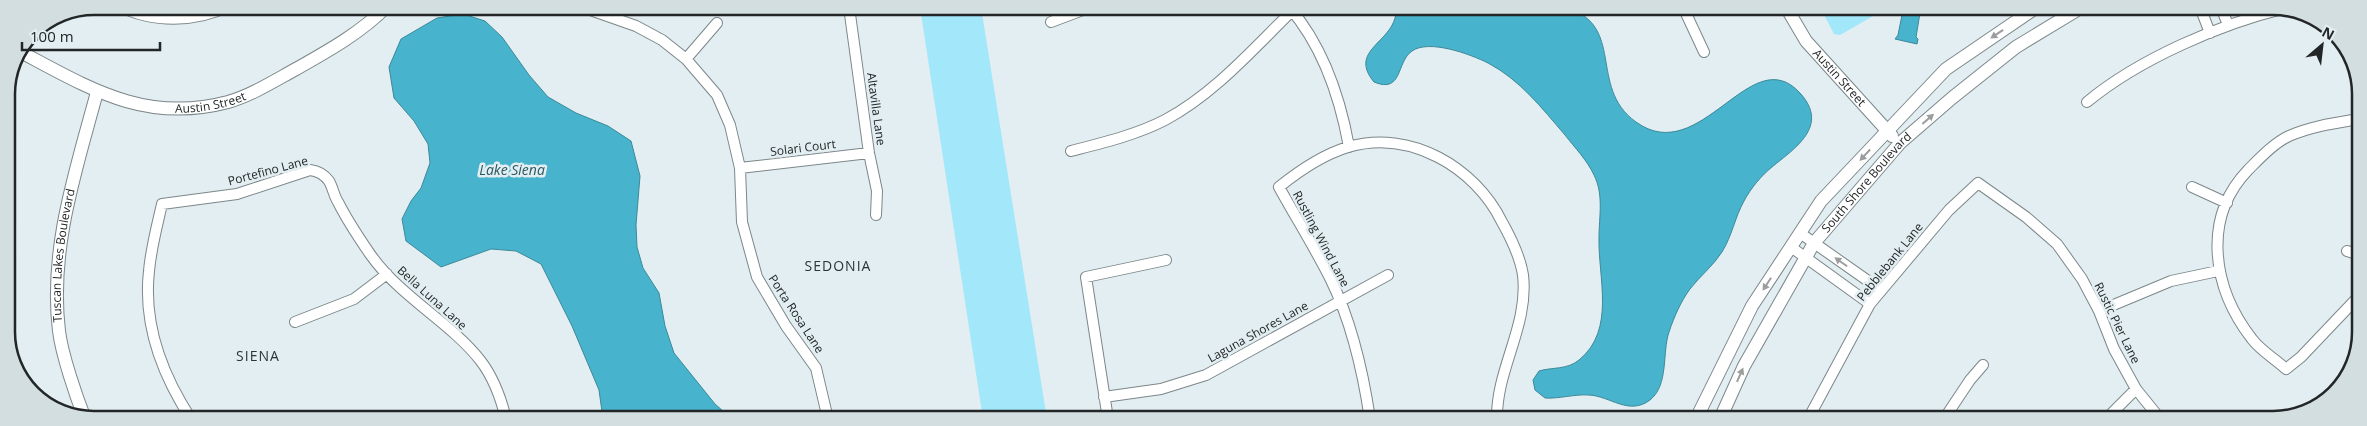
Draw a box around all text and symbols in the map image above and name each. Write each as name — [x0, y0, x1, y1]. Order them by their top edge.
scale bar — [22, 20, 160, 52]
north arrow — [2297, 20, 2347, 70]
text: N — [2319, 22, 2338, 44]
text: 100 m — [30, 26, 74, 46]
one-way arrow — [1990, 29, 2004, 39]
street label: Austin Street — [1809, 45, 1870, 110]
street label: Altavilla Lane — [863, 71, 890, 147]
street label: Austin Street — [175, 87, 248, 117]
one-way arrow — [1921, 113, 1934, 124]
street label: South Shore Boulevard — [1817, 128, 1915, 236]
street label: Solari Court — [769, 135, 837, 160]
one-way arrow — [1859, 149, 1871, 161]
street label: Portefino Lane — [226, 152, 310, 189]
water label: Lake Siena — [479, 160, 545, 179]
street label: Tuscan Lakes Boulevard — [48, 187, 79, 323]
street label: Rustling Wind Lane — [1289, 188, 1354, 290]
street label: Pebblebank Lane — [1853, 219, 1927, 304]
district label: SEDONIA — [805, 256, 871, 275]
one-way arrow — [1834, 257, 1848, 267]
street label: Bella Luna Lane — [394, 262, 471, 334]
street label: Porta Rosa Lane — [765, 271, 828, 357]
one-way arrow — [1762, 277, 1772, 291]
street label: Rustic Pier Lane — [2090, 279, 2145, 367]
street label: Laguna Shores Lane — [1204, 297, 1311, 366]
district label: SIENA — [236, 346, 280, 365]
one-way arrow — [1737, 368, 1745, 382]

